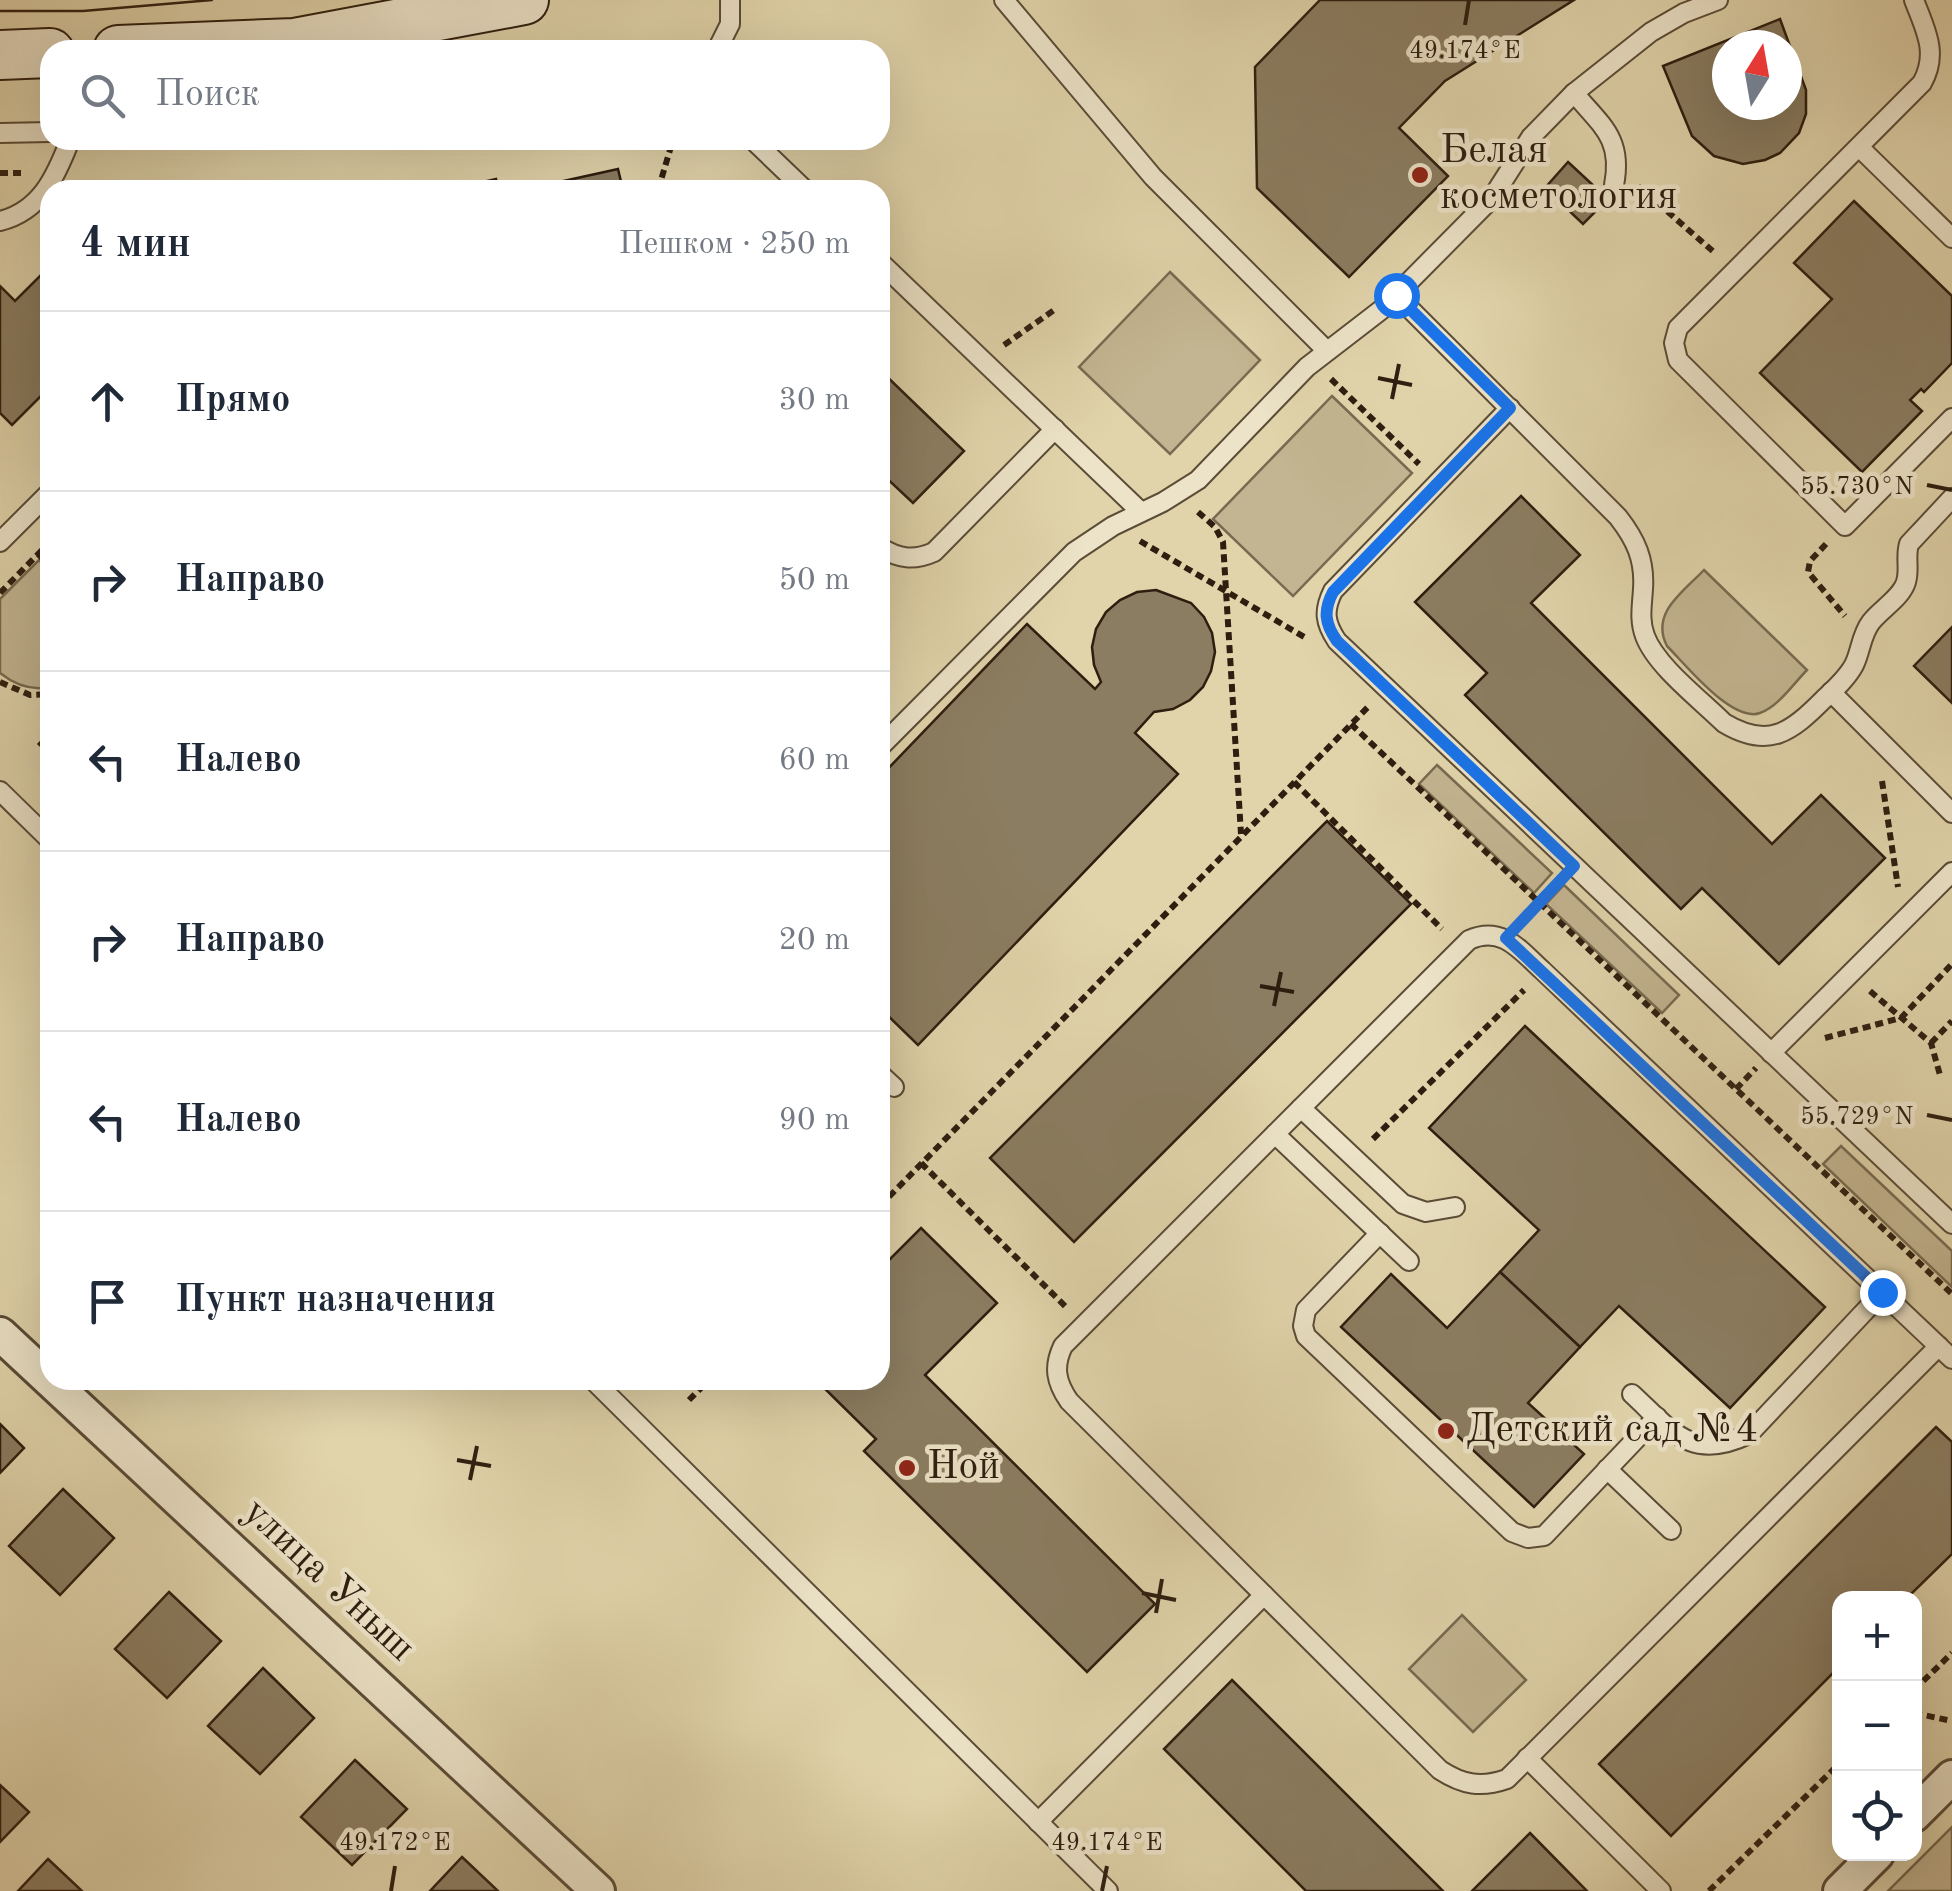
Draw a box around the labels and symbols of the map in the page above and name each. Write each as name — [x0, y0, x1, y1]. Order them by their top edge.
north arrow — [1712, 30, 1802, 120]
text: 49.174°E — [1409, 39, 1521, 64]
place label: Белая косметология — [1440, 132, 1677, 218]
marker: Белая косметология — [1409, 164, 1431, 186]
route start — [1374, 273, 1420, 319]
text: 55.730°N — [1800, 475, 1914, 500]
text: 55.729°N — [1800, 1105, 1914, 1130]
route end — [1860, 1270, 1906, 1316]
place label: Детский сад №4 — [1466, 1411, 1759, 1451]
marker: Детский сад №4 — [1435, 1420, 1457, 1442]
place label: Ной — [927, 1448, 1000, 1488]
marker: Ной — [896, 1457, 918, 1479]
street label: улица Уныш — [235, 1492, 421, 1670]
text: 49.172°E — [339, 1831, 451, 1856]
text: 49.174°E — [1051, 1831, 1163, 1856]

